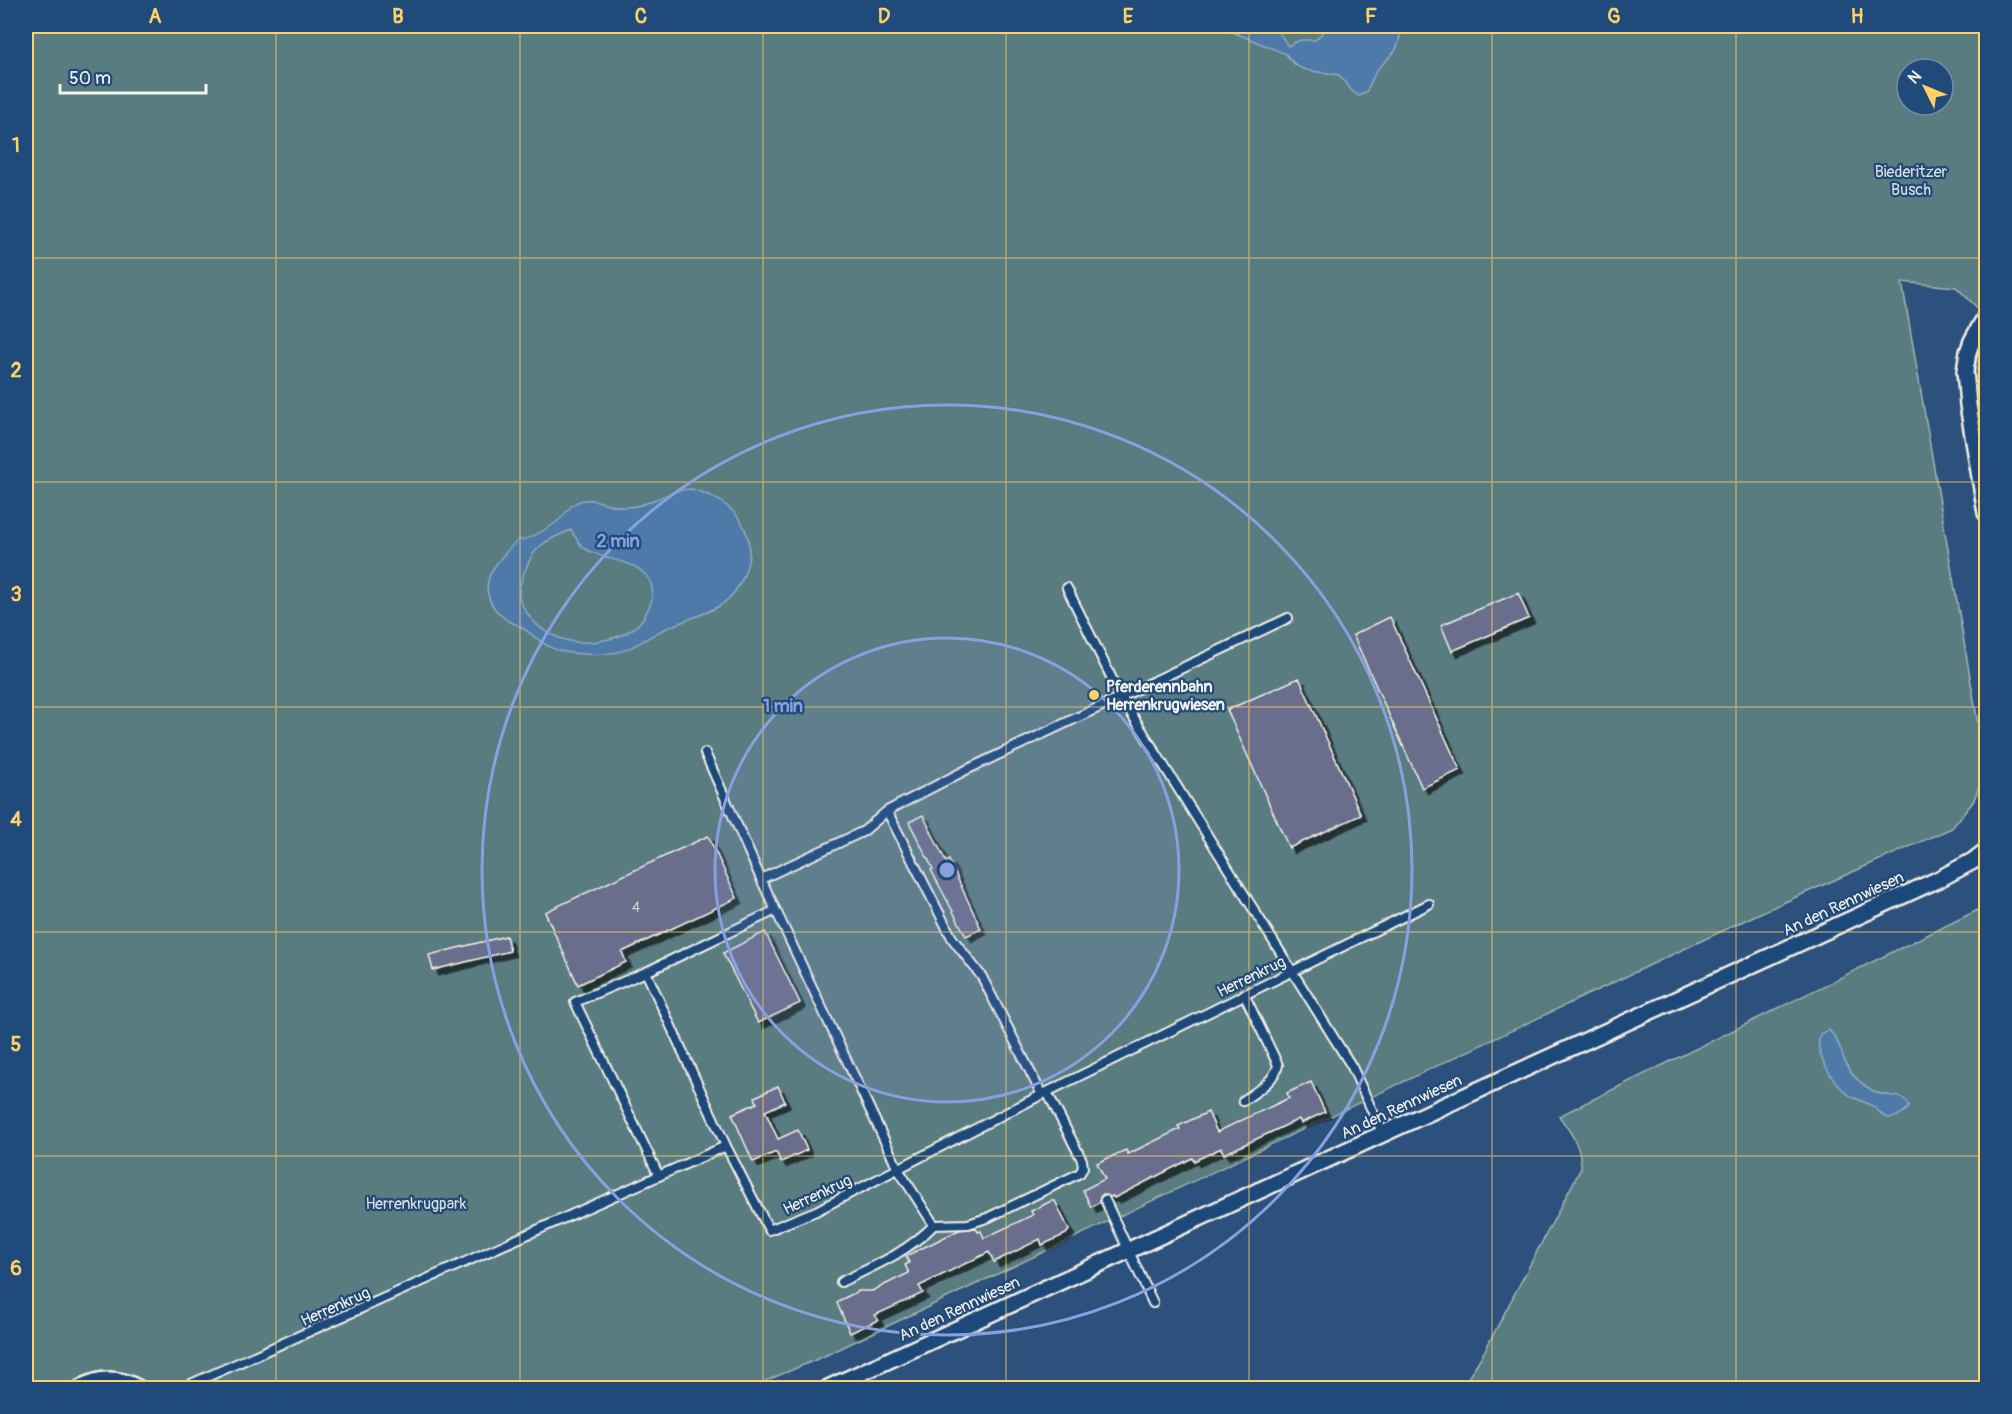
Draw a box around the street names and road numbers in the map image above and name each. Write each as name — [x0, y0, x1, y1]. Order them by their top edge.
street label: An den Rennwiesen — [1780, 867, 1907, 941]
street label: Herrenkrug — [1214, 952, 1289, 1002]
street label: An den Rennwiesen — [1338, 1070, 1465, 1144]
street label: Herrenkrug — [780, 1170, 855, 1220]
street label: An den Rennwiesen — [896, 1272, 1023, 1346]
street label: Herrenkrug — [298, 1283, 373, 1331]

